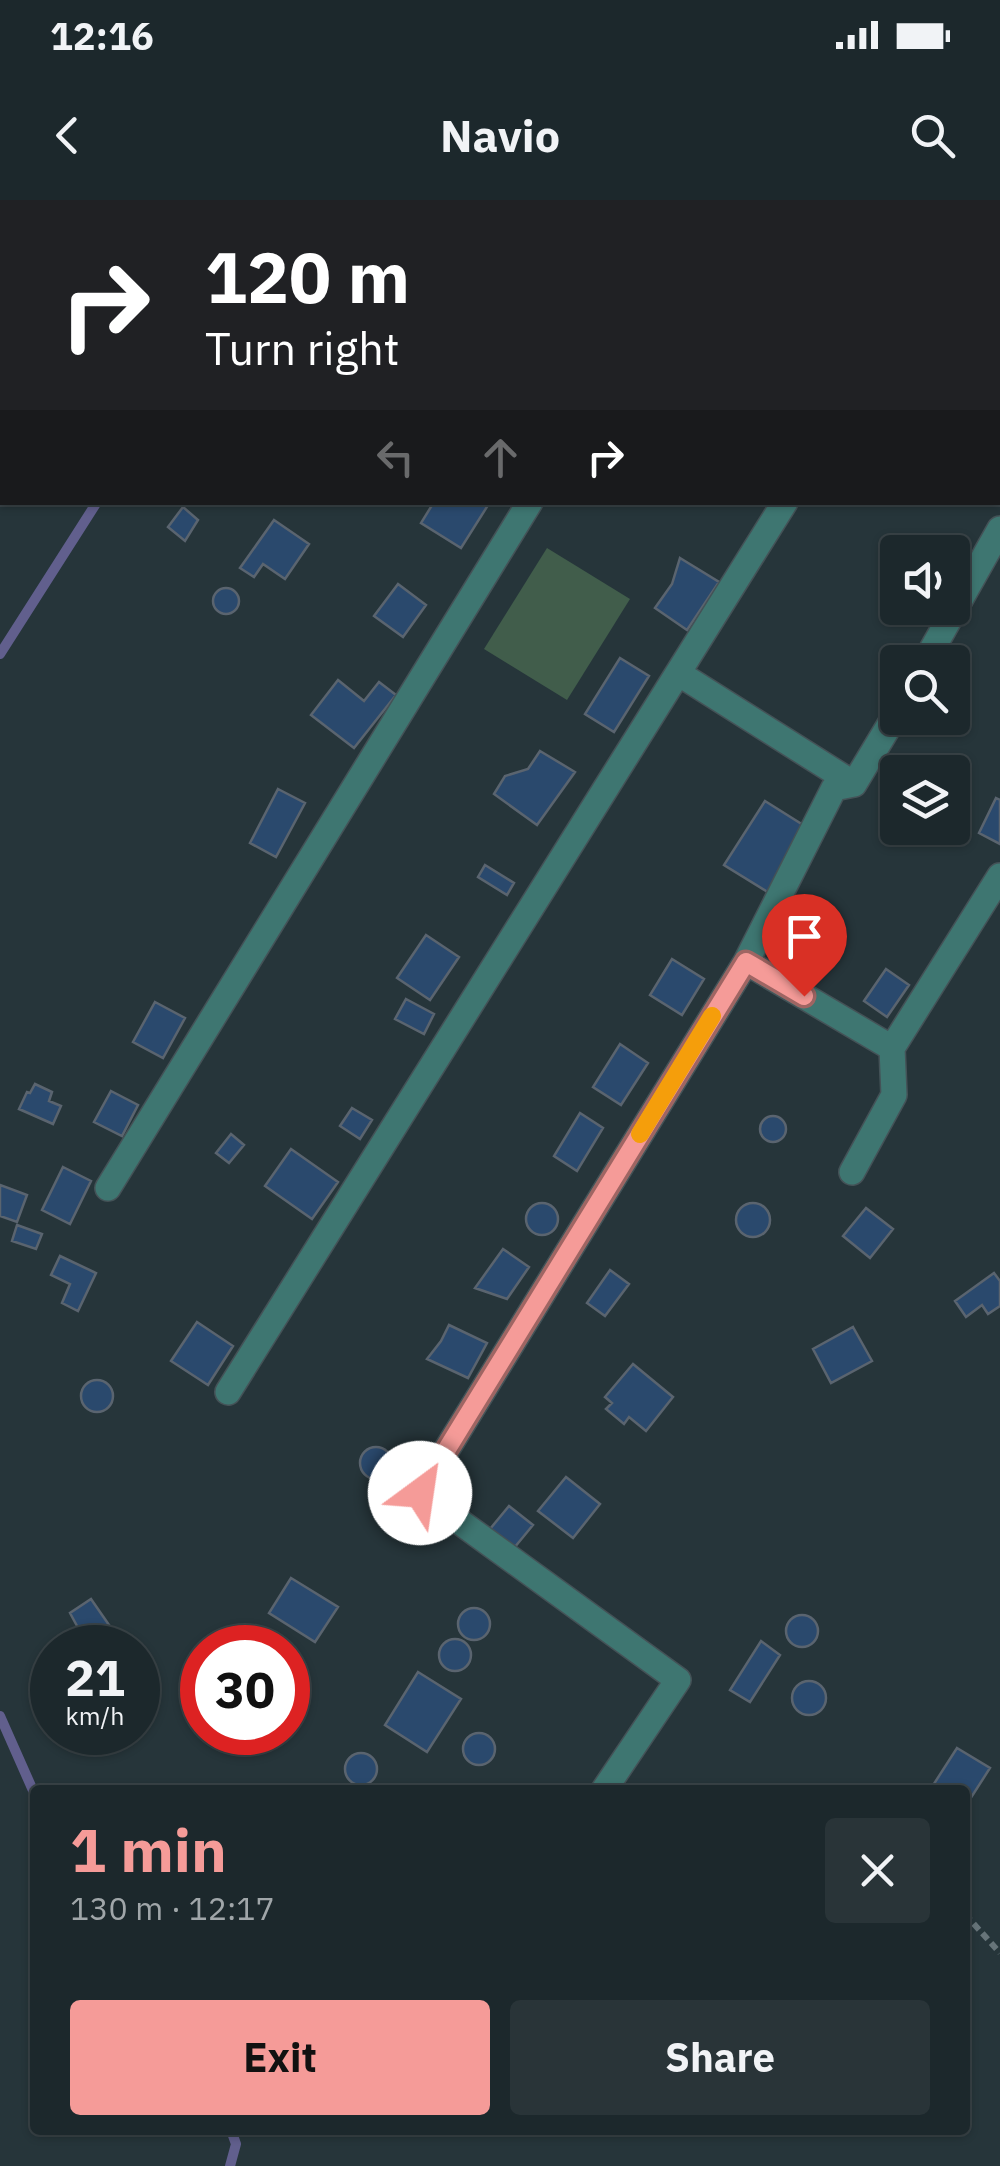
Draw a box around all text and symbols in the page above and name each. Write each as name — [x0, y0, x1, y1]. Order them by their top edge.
text: 12:16 — [50, 11, 154, 60]
text: Navio — [440, 106, 560, 164]
icon: back — [40, 108, 95, 163]
icon: search — [905, 108, 960, 163]
text: 120 m — [205, 231, 410, 322]
icon: right — [40, 240, 170, 370]
text: Turn right — [205, 319, 400, 377]
icon: left — [368, 430, 423, 485]
icon: ahead — [473, 430, 528, 485]
icon: right — [578, 430, 633, 485]
map controls — [880, 535, 970, 845]
button: sound — [880, 535, 970, 625]
button: search — [880, 645, 970, 735]
button: layers — [880, 755, 970, 845]
pin — [762, 894, 847, 997]
icon: arrive — [777, 909, 832, 964]
position arrow — [368, 1441, 472, 1545]
speed limit sign: 30 — [180, 1625, 310, 1755]
text: 21 — [65, 1645, 125, 1710]
text: km/h — [66, 1699, 124, 1732]
text: 1 min — [70, 1810, 227, 1889]
button: close — [825, 1818, 930, 1923]
text: 130 m · 12:17 — [70, 1887, 275, 1929]
button: Exit — [70, 2000, 490, 2115]
button: Share — [510, 2000, 930, 2115]

